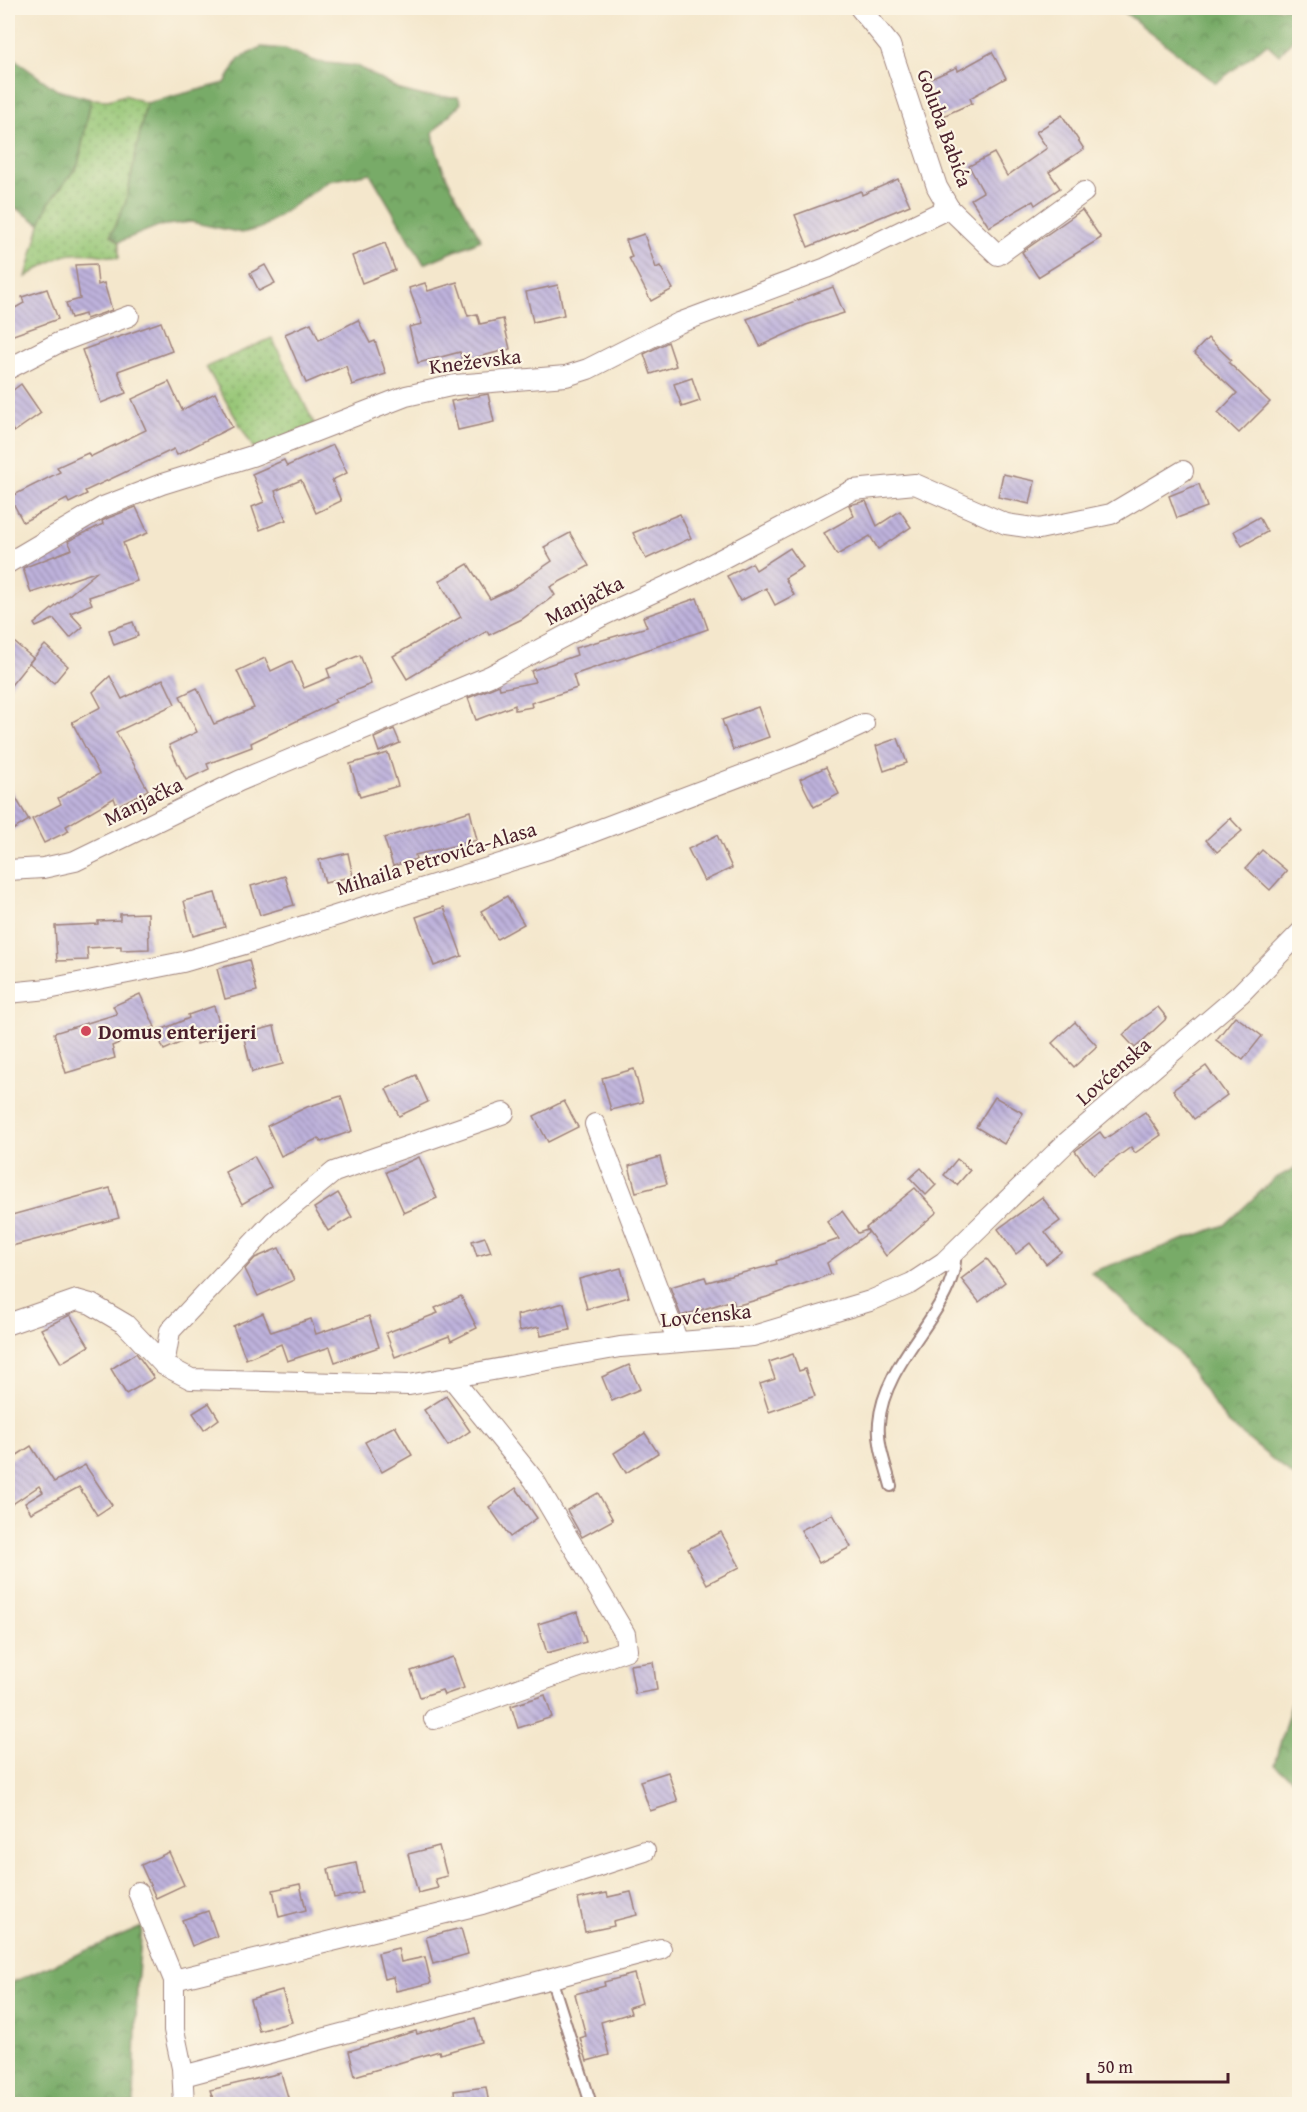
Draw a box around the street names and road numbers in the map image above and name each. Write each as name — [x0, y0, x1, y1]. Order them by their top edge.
street label: Goluba Babića — [909, 65, 981, 191]
street label: Kneževska — [427, 340, 523, 382]
street label: Manjačka — [539, 567, 629, 633]
street label: Manjačka — [98, 769, 188, 833]
street label: Mihaila Petrovića-Alasa — [332, 813, 540, 903]
street label: Lovćenska — [1069, 1029, 1158, 1113]
street label: Lovćenska — [659, 1295, 753, 1335]

